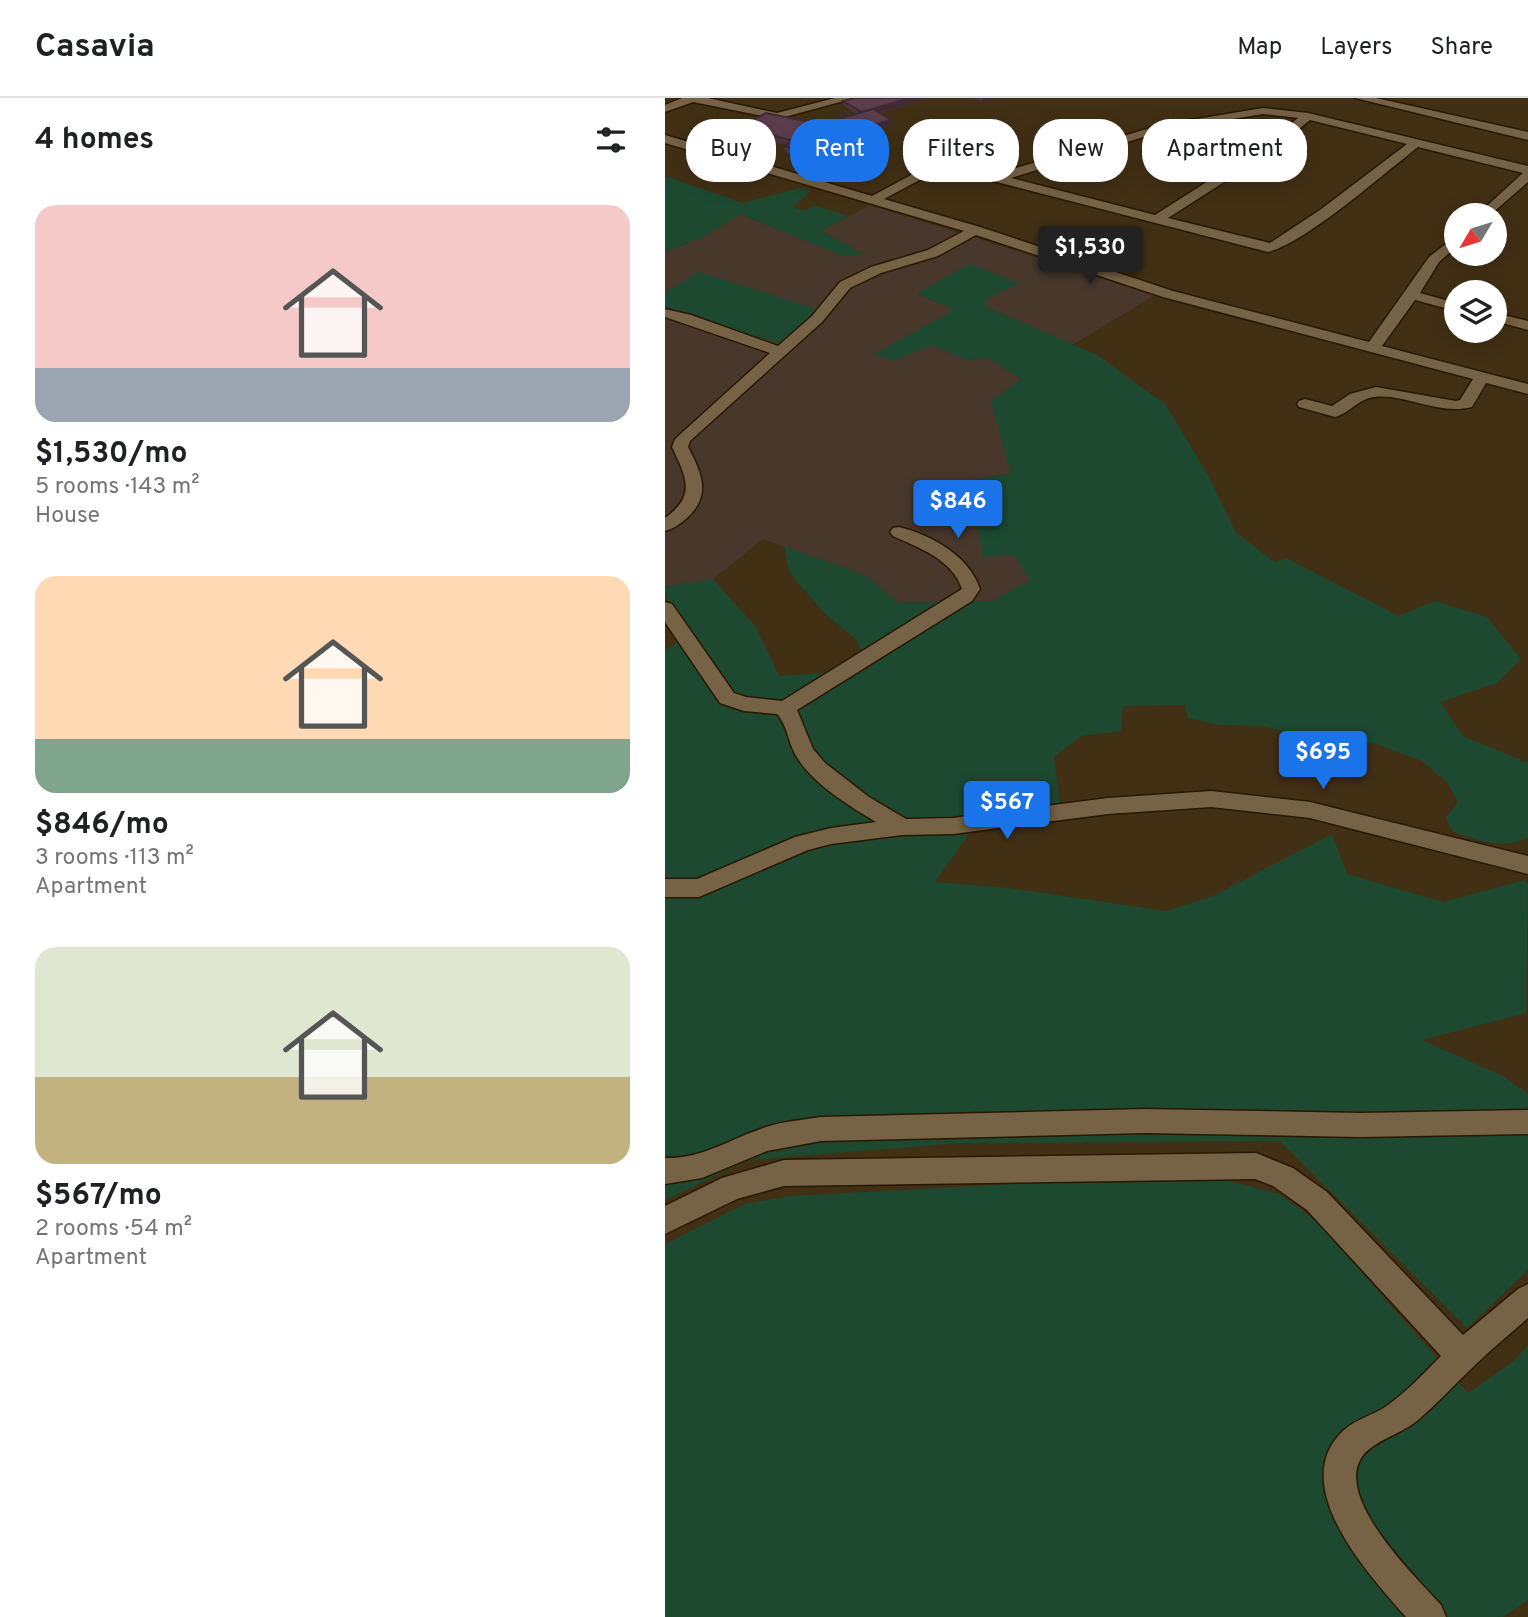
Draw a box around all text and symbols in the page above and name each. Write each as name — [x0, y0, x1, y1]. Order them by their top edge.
text: Casavia — [35, 27, 155, 69]
text: Map — [1237, 33, 1282, 63]
text: Layers — [1320, 33, 1392, 63]
text: Share — [1430, 33, 1493, 63]
chip: Buy — [686, 119, 776, 182]
chip: Rent — [790, 119, 889, 182]
chip: Filters — [903, 119, 1019, 182]
chip: New — [1033, 119, 1128, 182]
chip: Apartment — [1142, 119, 1307, 182]
icon: filters — [592, 121, 630, 159]
text: 4 homes — [35, 122, 154, 159]
north arrow — [1444, 203, 1507, 266]
map controls — [1444, 203, 1507, 343]
pin: $1,530 — [1033, 226, 1147, 286]
text: $1,530 — [1054, 234, 1126, 263]
icon: home — [270, 250, 396, 376]
button: layers — [1444, 280, 1507, 343]
text: $1,530/mo — [35, 436, 188, 473]
text: 5 rooms · 143 m² — [35, 473, 200, 502]
pin: $846 — [917, 480, 999, 540]
text: $846 — [929, 488, 987, 517]
text: House — [35, 502, 100, 531]
icon: home — [270, 621, 396, 747]
pin: $695 — [1282, 732, 1364, 791]
text: $695 — [1295, 739, 1351, 768]
pin: $567 — [966, 782, 1048, 841]
text: $567 — [980, 789, 1034, 818]
text: $846/mo — [35, 807, 169, 844]
text: 3 rooms · 113 m² — [35, 844, 194, 873]
text: Apartment — [35, 873, 147, 902]
icon: home — [270, 992, 396, 1118]
text: $567/mo — [35, 1178, 162, 1215]
text: 2 rooms · 54 m² — [35, 1215, 192, 1244]
text: Apartment — [35, 1244, 147, 1273]

